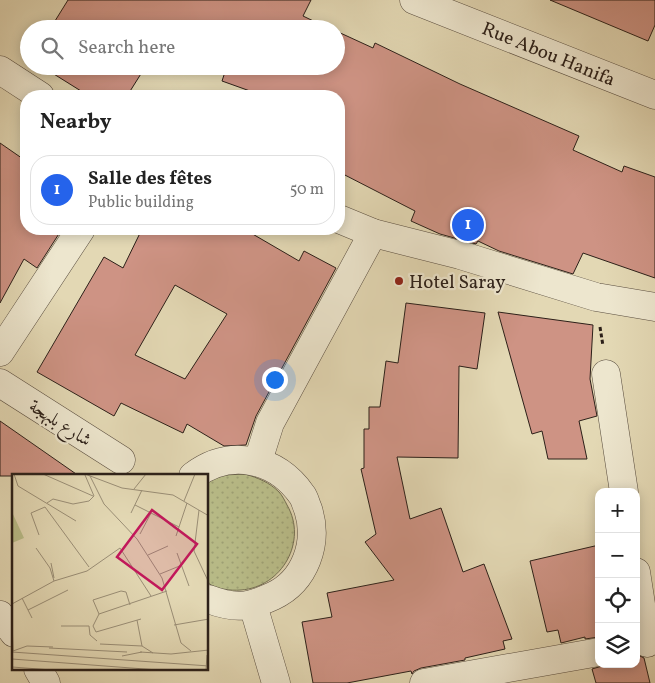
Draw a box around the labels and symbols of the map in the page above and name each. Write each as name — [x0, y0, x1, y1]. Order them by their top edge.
street label: Rue Abou Hanifa — [478, 16, 619, 93]
pin: 1 — [452, 206, 484, 244]
place label: Hotel Saray — [409, 270, 505, 296]
marker: Hotel Saray — [393, 275, 405, 287]
your location — [262, 367, 288, 393]
street label: شارع بلبهجة — [23, 394, 96, 455]
inset map — [12, 474, 209, 670]

